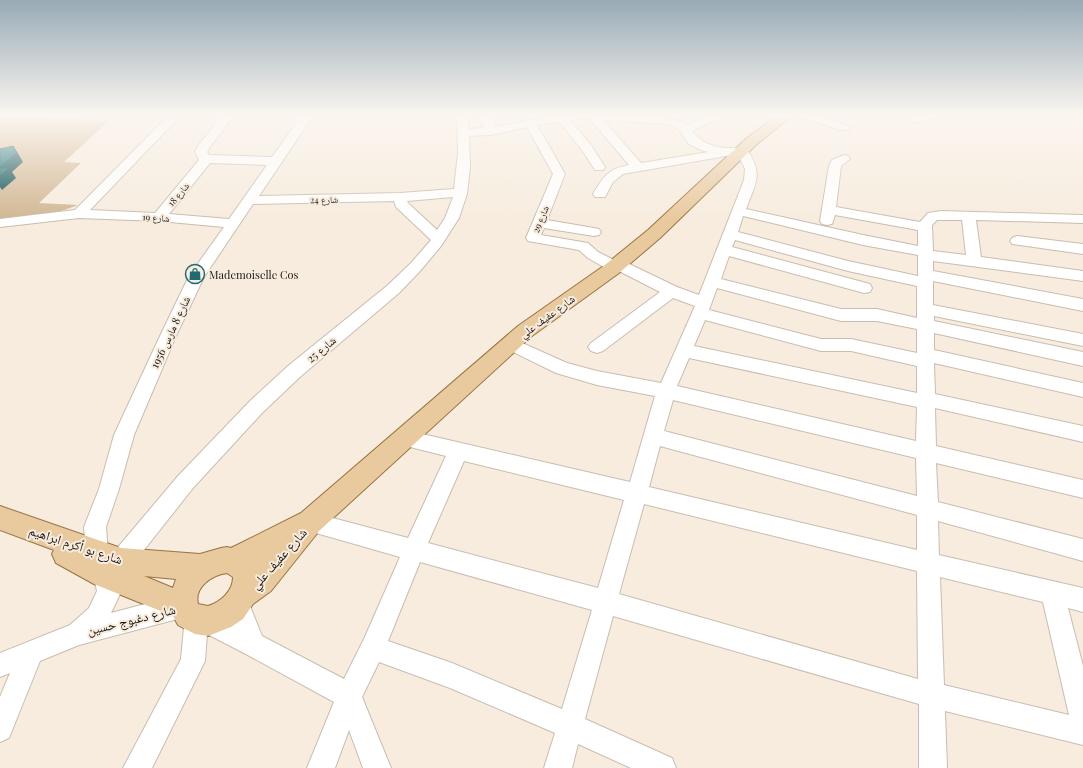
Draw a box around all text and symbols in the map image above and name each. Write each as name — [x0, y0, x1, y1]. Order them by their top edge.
street label: شارع 18 — [165, 180, 192, 209]
street label: شارع 24 — [310, 193, 338, 206]
street label: شارع 29 — [529, 204, 552, 235]
street label: شارع 19 — [142, 210, 170, 225]
shop icon: Mademoiselle Cos — [184, 263, 206, 285]
place label: Mademoiselle Cos — [209, 267, 299, 282]
street label: شارع عفيف علي — [516, 291, 579, 343]
street label: شارع 8 مارس 1956 — [147, 293, 193, 371]
street label: شارع 25 — [303, 332, 339, 366]
street label: شارع بو أكرم ابراهيم — [26, 521, 125, 569]
street label: شارع عفيف علي — [246, 524, 312, 594]
street label: شارع دغبوج حسين — [85, 600, 177, 640]

